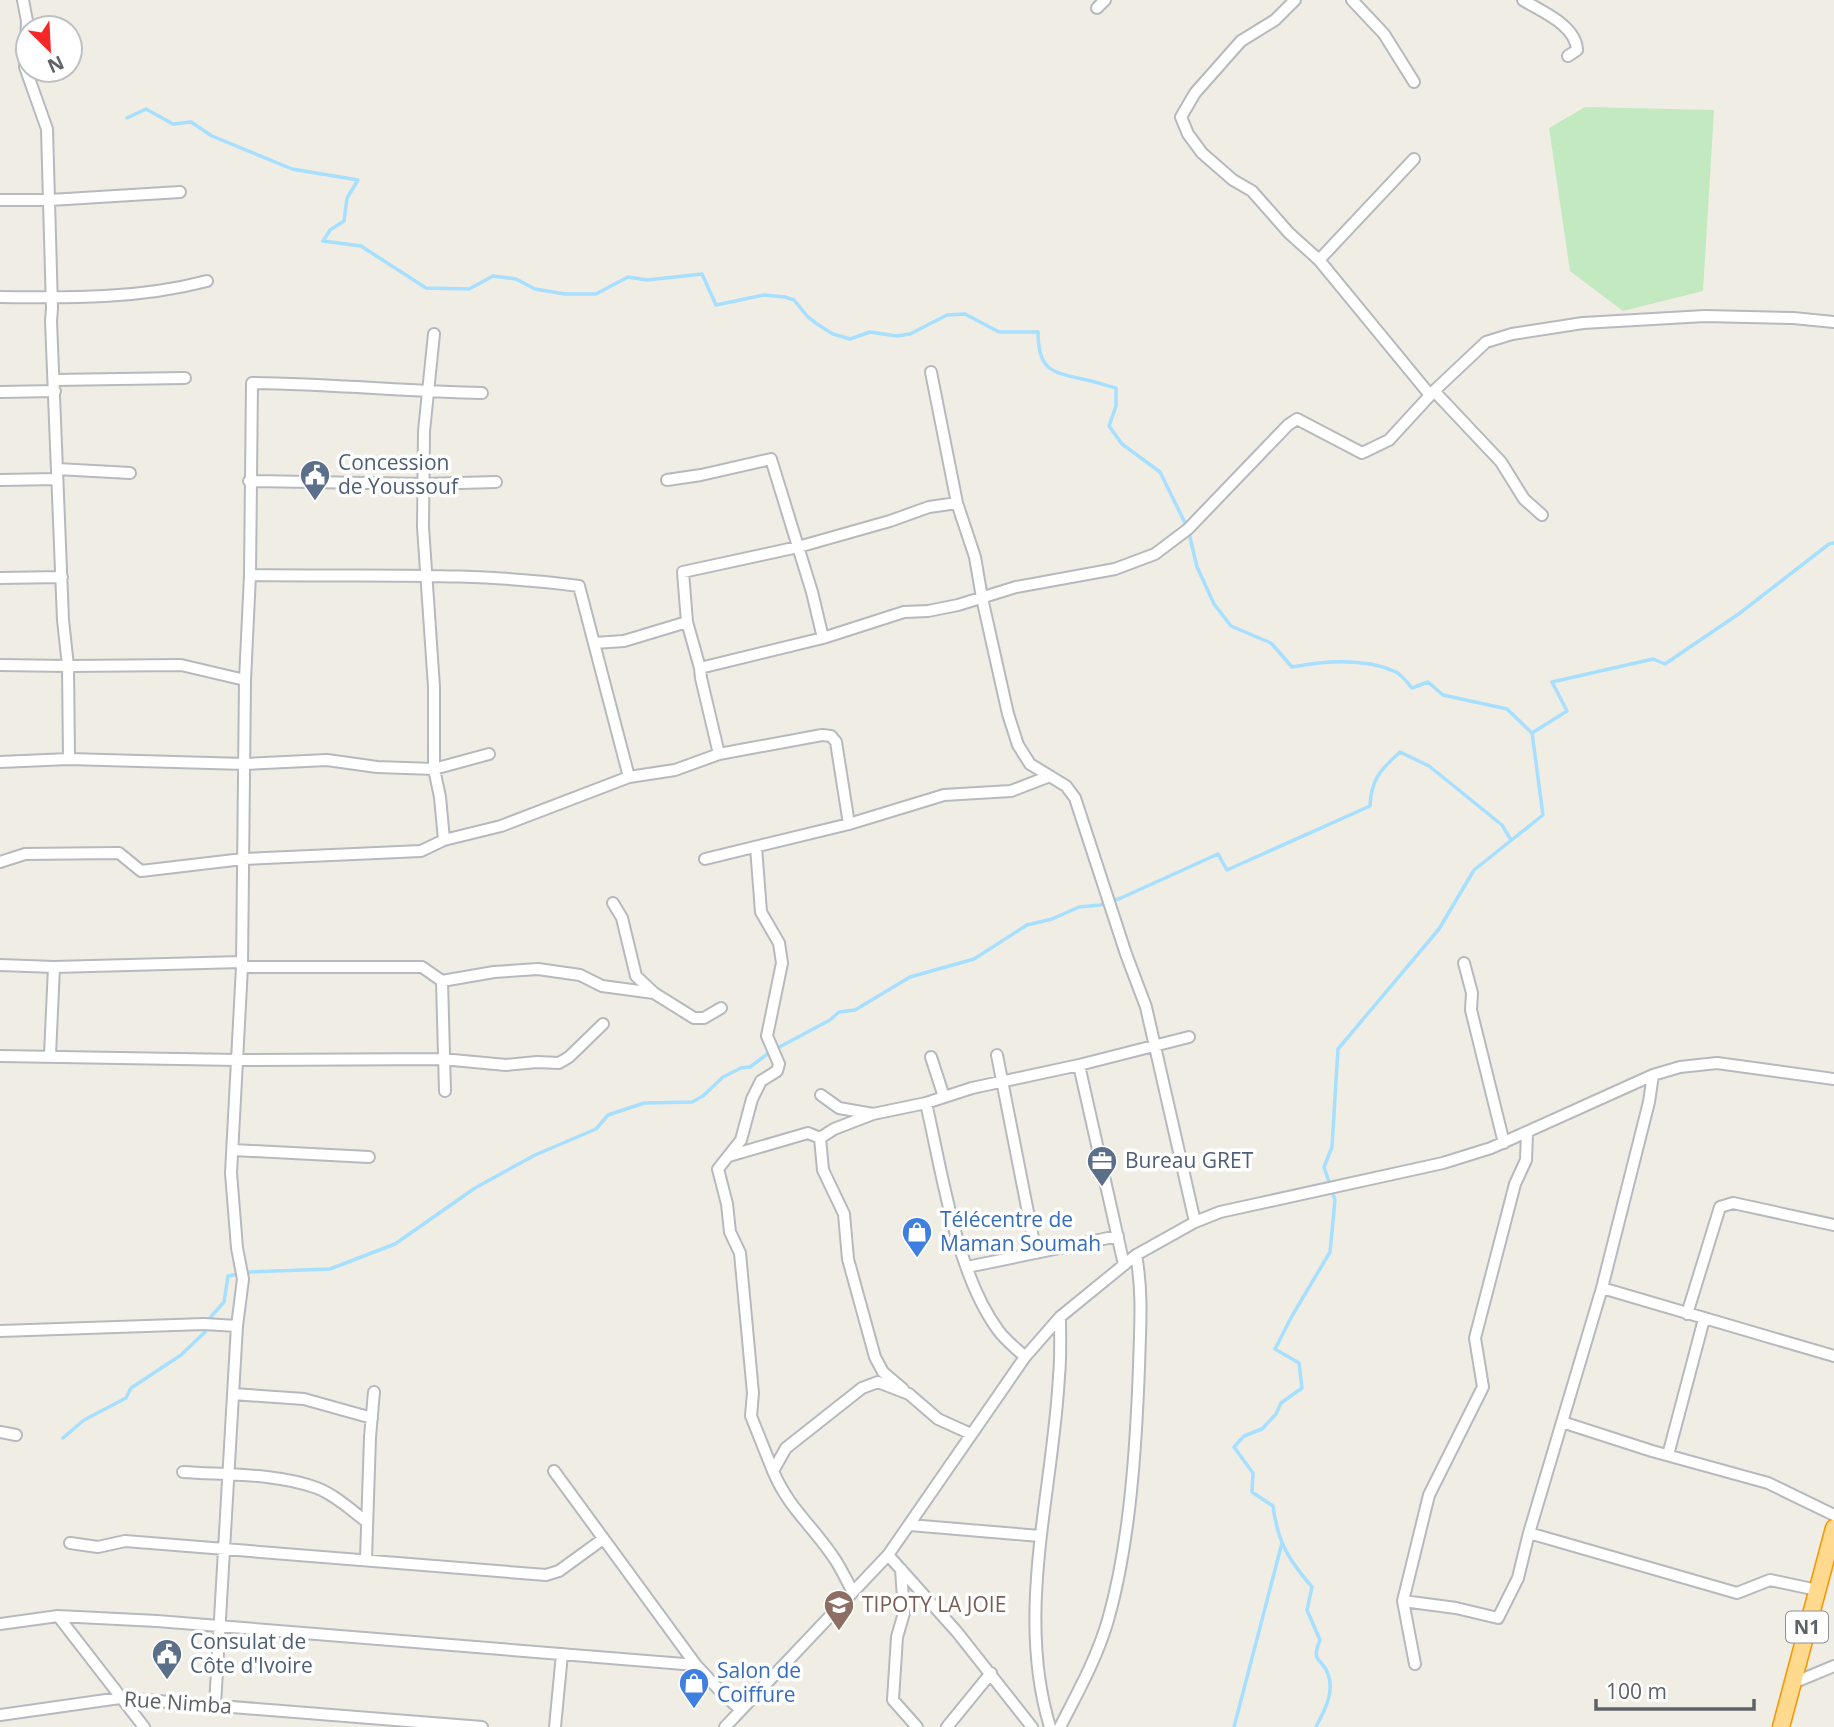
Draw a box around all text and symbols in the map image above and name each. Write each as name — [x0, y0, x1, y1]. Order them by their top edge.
north arrow — [14, 14, 84, 84]
text: N — [44, 50, 68, 80]
place label: Concession de Youssouf — [338, 448, 460, 500]
public building icon: Concession de Youssouf — [298, 458, 332, 502]
office icon: Bureau GRET — [1085, 1144, 1119, 1188]
place label: Bureau GRET — [1125, 1146, 1254, 1174]
place label: Télécentre de Maman Soumah — [940, 1205, 1101, 1257]
shop icon: Télécentre de Maman Soumah — [900, 1215, 934, 1259]
school or university icon: TIPOTY LA JOIE — [822, 1588, 856, 1632]
place label: TIPOTY LA JOIE — [862, 1590, 1006, 1618]
road number: N1 — [1786, 1611, 1828, 1642]
place label: Consulat de Côte d'Ivoire — [190, 1627, 313, 1679]
public building icon: Consulat de Côte d'Ivoire — [150, 1637, 184, 1681]
place label: Salon de Coiffure — [717, 1656, 801, 1708]
shop icon: Salon de Coiffure — [677, 1666, 711, 1710]
scale bar — [1596, 1668, 1754, 1712]
text: 100 m — [1606, 1677, 1667, 1705]
street label: Rue Nimba — [123, 1684, 233, 1720]

